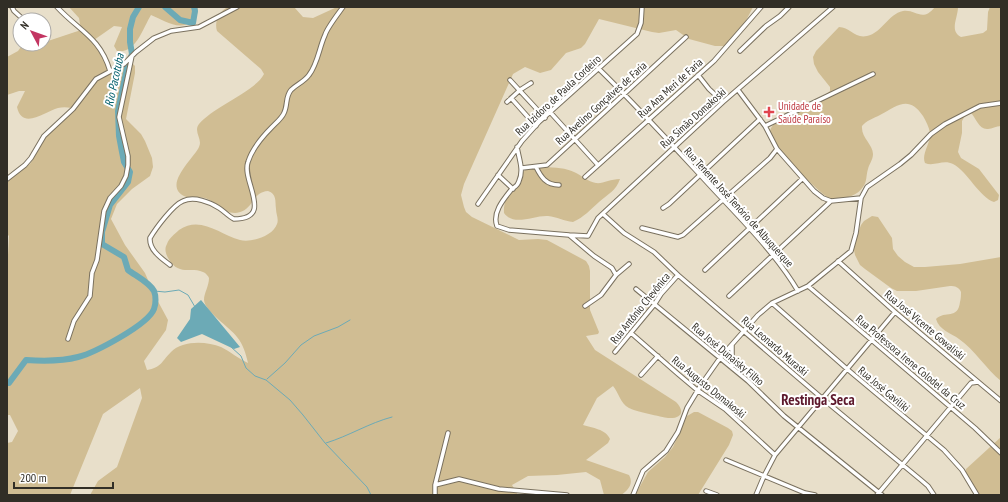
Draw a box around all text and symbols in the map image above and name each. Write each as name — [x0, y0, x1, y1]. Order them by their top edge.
north arrow — [12, 12, 52, 52]
text: N — [17, 19, 32, 32]
water label: Rio Pacotuba — [101, 51, 127, 108]
street label: Rua Izidoro de Paula Cordeiro — [512, 52, 604, 138]
street label: Rua Ana Meri de Faria — [635, 55, 705, 121]
street label: Rua Avelino Gonçalves de Faria — [552, 58, 650, 148]
street label: Rua Simão Domakoski — [657, 85, 729, 151]
place label: Unidade de Saúde Paraíso — [778, 99, 831, 126]
marker: Unidade de Saúde Paraíso — [763, 106, 775, 118]
street label: Rua Tenente José Tenório de Albuquerque — [681, 144, 797, 270]
street label: Rua Antônio Chevônica — [607, 270, 673, 346]
street label: Rua José Vicente Gowaliski — [882, 287, 968, 363]
street label: Rua Professora Irene Colodel da Cruz — [853, 312, 969, 412]
street label: Rua Leonardo Muraski — [739, 313, 811, 379]
street label: Rua José Dunaisky Filho — [689, 320, 767, 388]
street label: Rua Augusto Domakoski — [669, 353, 749, 421]
street label: Rua José Gaviliki — [855, 363, 913, 415]
district label: Restinga Seca — [781, 390, 855, 409]
scale bar — [14, 464, 113, 490]
text: 200 m — [20, 470, 47, 485]

